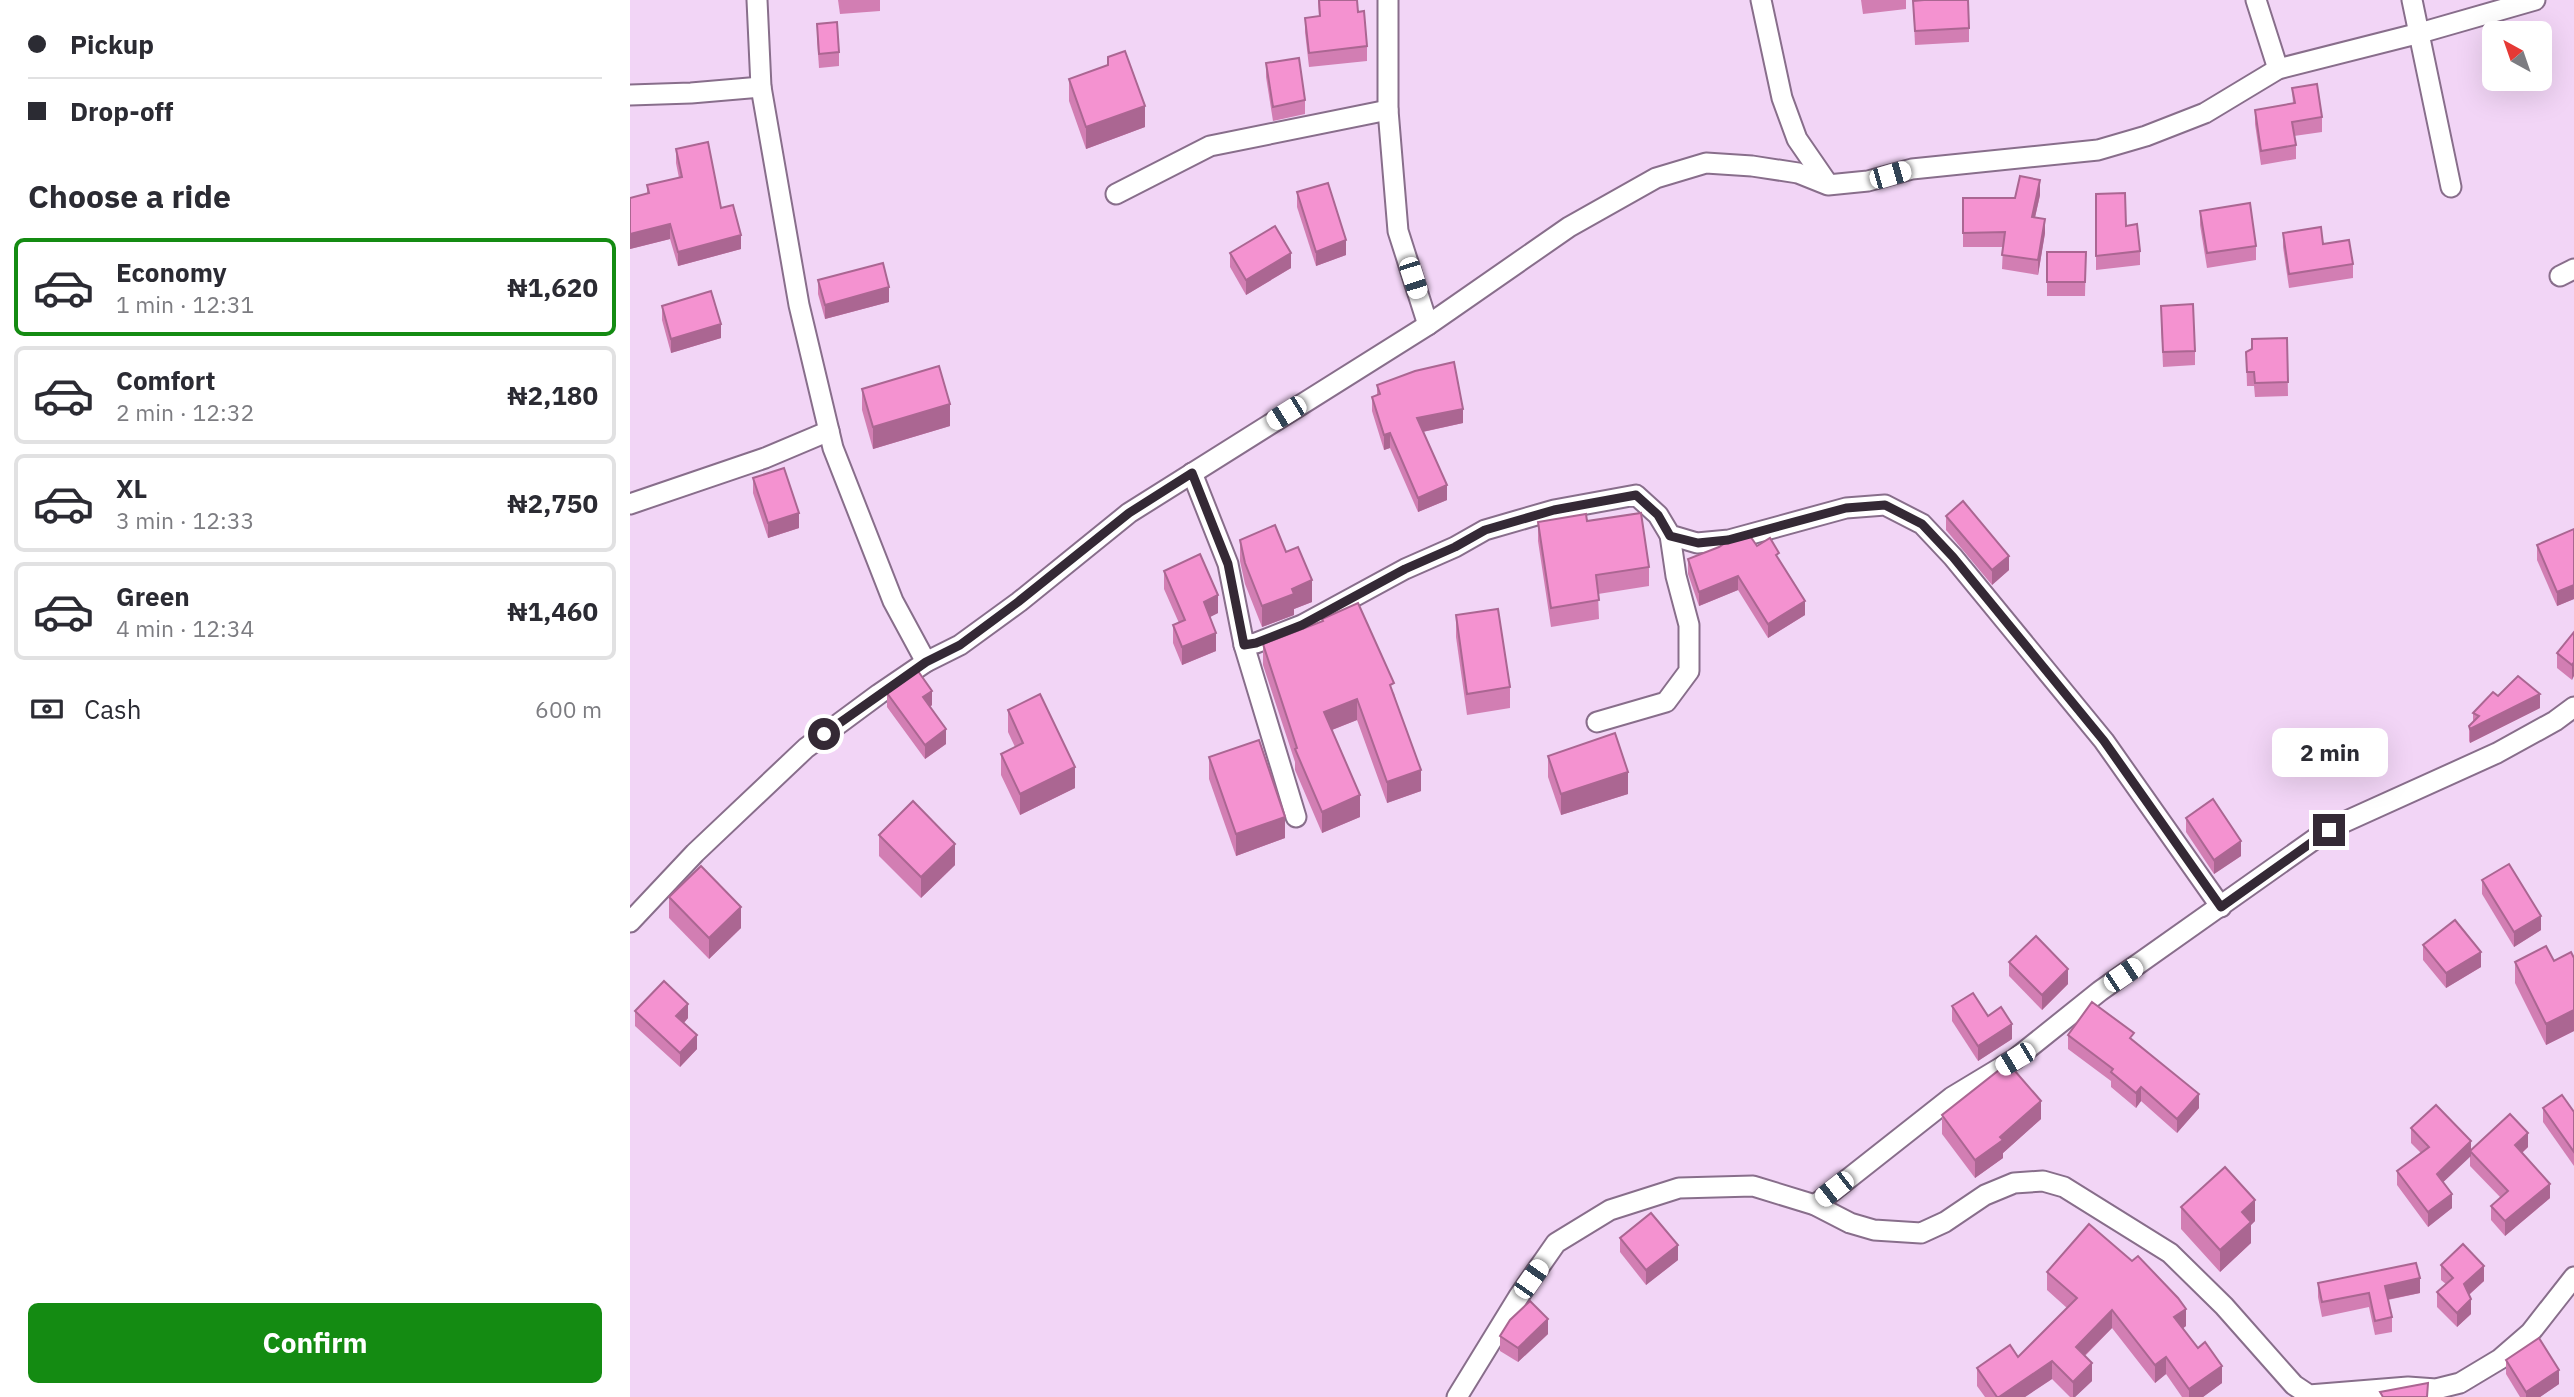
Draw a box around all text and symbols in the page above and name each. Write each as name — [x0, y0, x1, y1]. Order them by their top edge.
north arrow — [2482, 21, 2552, 91]
map controls — [2482, 21, 2552, 91]
text: Pickup — [70, 27, 154, 61]
text: Drop-off — [70, 94, 173, 128]
car — [1867, 159, 1914, 191]
text: Choose a ride — [28, 175, 231, 217]
text: Economy — [116, 255, 227, 289]
car — [1397, 255, 1430, 301]
icon: car — [32, 256, 95, 319]
text: ₦1,620 — [507, 270, 598, 304]
text: 1 min · 12:31 — [116, 289, 254, 319]
text: Comfort — [116, 363, 215, 397]
icon: car — [32, 364, 95, 427]
text: ₦2,180 — [507, 378, 598, 412]
car — [1263, 393, 1310, 433]
text: 2 min · 12:32 — [116, 397, 254, 427]
text: XL — [116, 471, 147, 505]
icon: car — [32, 472, 95, 535]
text: ₦2,750 — [507, 486, 598, 520]
text: 3 min · 12:33 — [116, 505, 254, 535]
text: Green — [116, 579, 190, 613]
icon: car — [32, 580, 95, 643]
text: ₦1,460 — [507, 594, 598, 628]
text: 4 min · 12:34 — [116, 613, 254, 643]
icon: cash — [28, 690, 66, 728]
text: Cash — [84, 692, 141, 726]
text: 600 m — [535, 694, 602, 724]
route start — [808, 718, 840, 750]
callout: 2 min — [2271, 728, 2387, 778]
text: 2 min — [2300, 737, 2360, 767]
route end — [2313, 814, 2345, 846]
car — [2100, 955, 2147, 995]
car — [1992, 1039, 2039, 1079]
car — [1811, 1168, 1858, 1210]
car — [1511, 1256, 1552, 1302]
button: Confirm — [28, 1303, 602, 1383]

